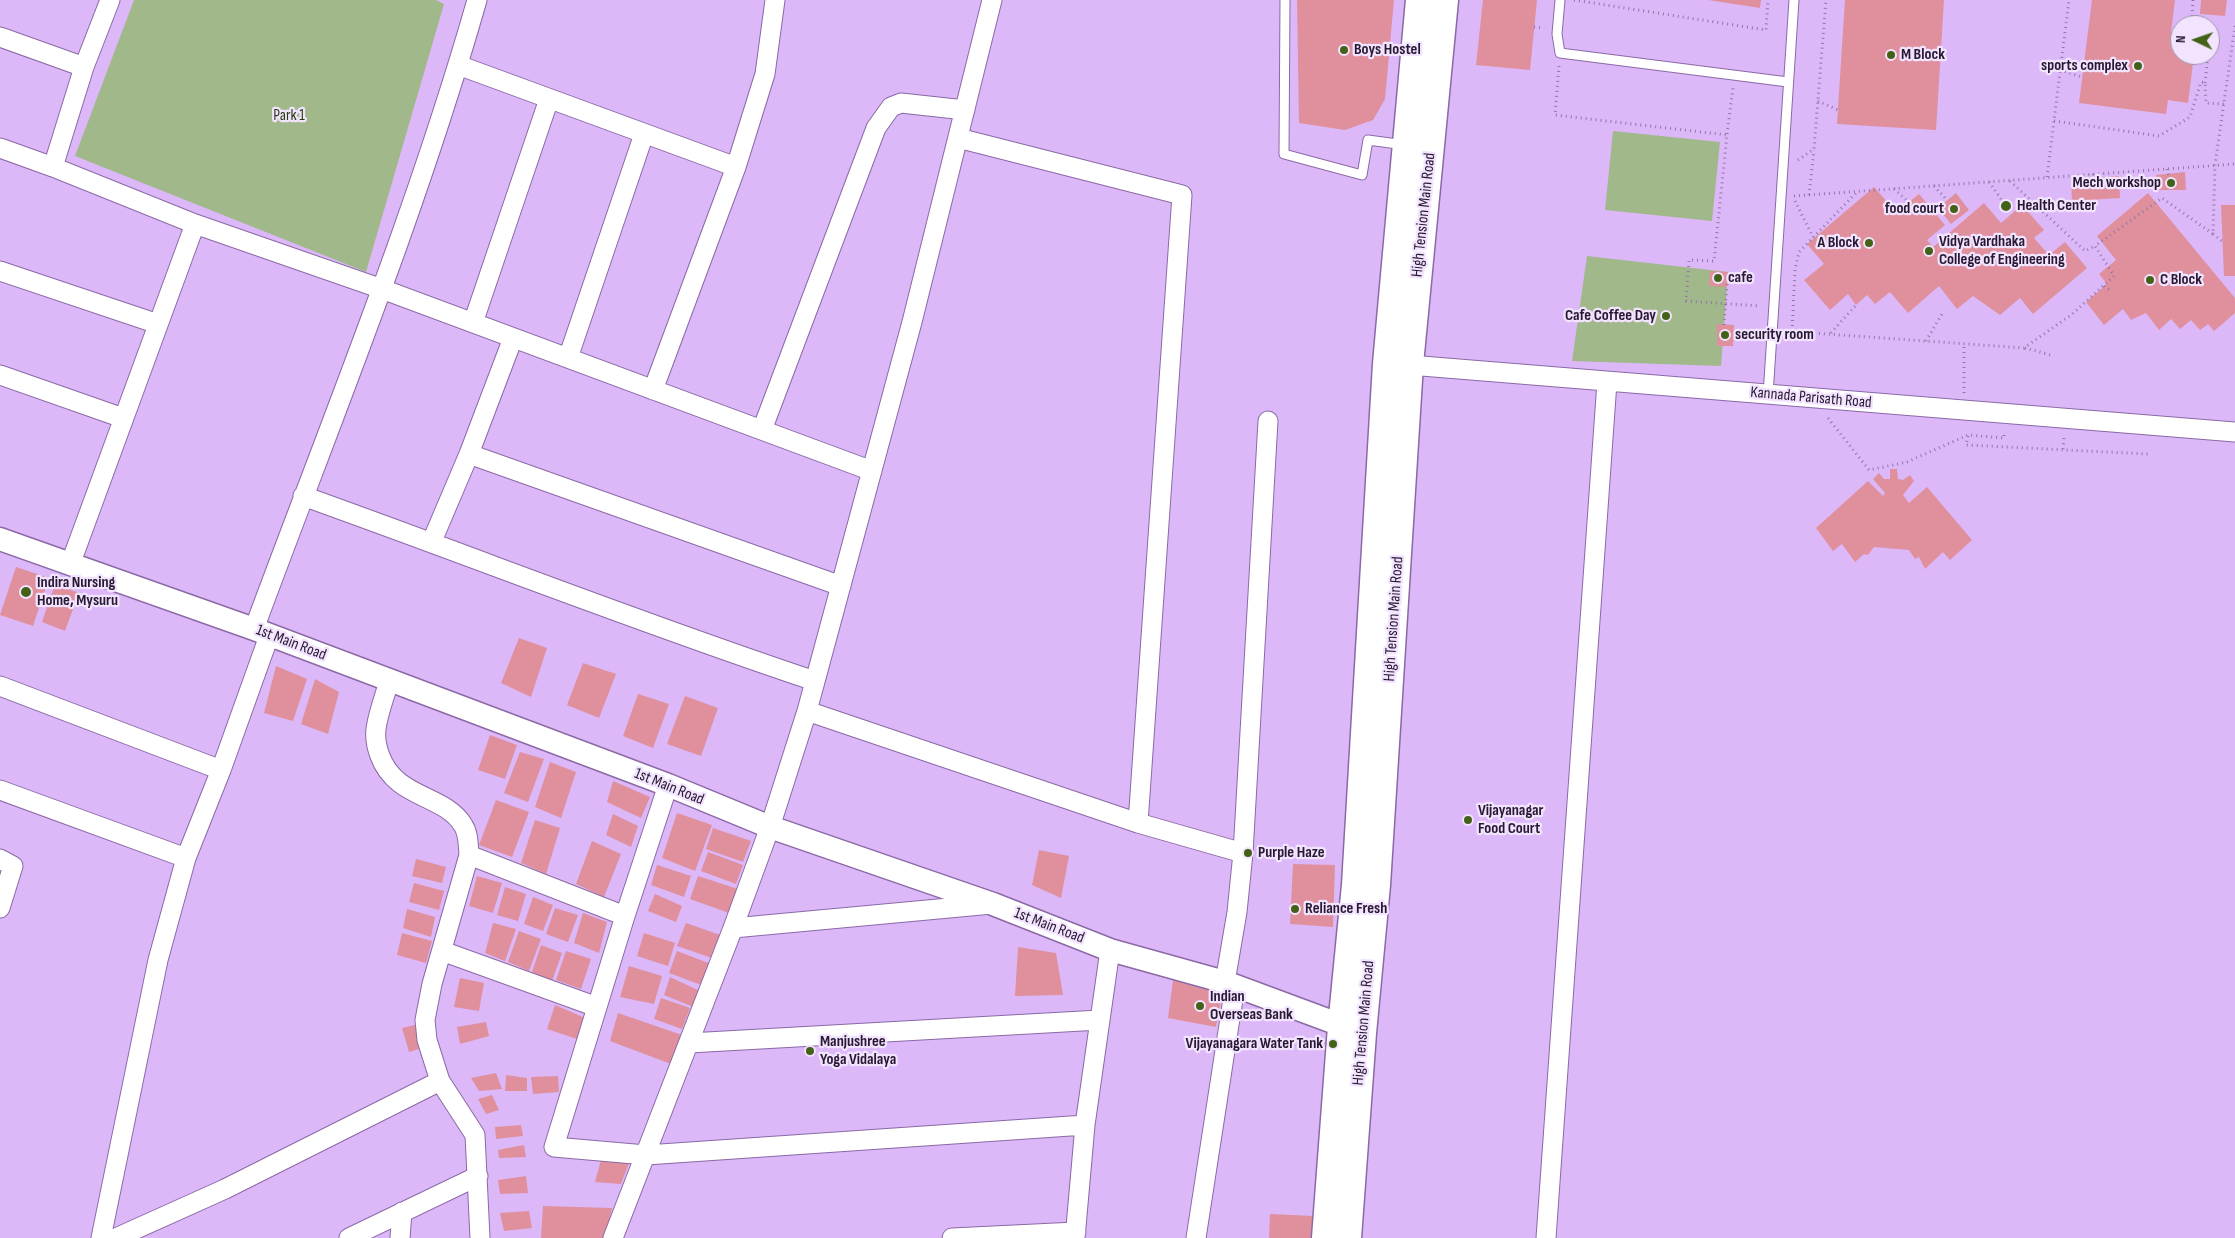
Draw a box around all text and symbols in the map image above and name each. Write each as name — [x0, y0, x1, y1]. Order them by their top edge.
north arrow — [2170, 15, 2220, 65]
text: N — [2172, 35, 2189, 43]
place label: Boys Hostel — [1354, 40, 1421, 60]
marker: Boys Hostel — [1338, 44, 1350, 56]
place label: M Block — [1901, 45, 1945, 65]
marker: M Block — [1885, 49, 1897, 61]
place label: sports complex — [2041, 56, 2128, 76]
marker: sports complex — [2132, 60, 2144, 72]
park label: Park 1 — [273, 106, 305, 126]
street label: High Tension Main Road — [1408, 152, 1440, 278]
place label: Mech workshop — [2073, 173, 2161, 193]
marker: Mech workshop — [2165, 177, 2177, 189]
place label: Health Center — [2017, 196, 2096, 216]
place label: food court — [1885, 199, 1944, 219]
marker: Health Center — [1999, 199, 2013, 213]
marker: food court — [1948, 203, 1960, 215]
place label: Vidya Vardhaka College of Engineering — [1939, 232, 2065, 270]
place label: A Block — [1818, 233, 1859, 253]
marker: A Block — [1863, 237, 1875, 249]
marker: Vidya Vardhaka College of Engineering — [1923, 245, 1935, 257]
place label: cafe — [1728, 268, 1753, 288]
place label: C Block — [2160, 270, 2202, 290]
marker: cafe — [1712, 272, 1724, 284]
marker: C Block — [2144, 274, 2156, 286]
place label: Cafe Coffee Day — [1565, 306, 1656, 326]
marker: Cafe Coffee Day — [1660, 310, 1672, 322]
place label: security room — [1735, 325, 1814, 345]
marker: security room — [1719, 329, 1731, 341]
street label: Kannada Parisath Road — [1750, 383, 1872, 413]
street label: High Tension Main Road — [1380, 556, 1408, 682]
place label: Indira Nursing Home, Mysuru — [37, 573, 118, 611]
marker: Indira Nursing Home, Mysuru — [19, 585, 33, 599]
street label: 1st Main Road — [253, 621, 329, 665]
street label: 1st Main Road — [631, 764, 707, 810]
place label: Vijayanagar Food Court — [1478, 801, 1543, 839]
marker: Vijayanagar Food Court — [1462, 814, 1474, 826]
place label: Purple Haze — [1258, 843, 1324, 863]
marker: Purple Haze — [1242, 847, 1254, 859]
place label: Reliance Fresh — [1305, 899, 1387, 919]
marker: Reliance Fresh — [1289, 903, 1301, 915]
street label: 1st Main Road — [1011, 904, 1087, 948]
street label: High Tension Main Road — [1349, 960, 1379, 1086]
place label: Indian Overseas Bank — [1210, 987, 1293, 1025]
marker: Indian Overseas Bank — [1194, 1000, 1206, 1012]
place label: Manjushree Yoga Vidalaya — [820, 1032, 896, 1070]
place label: Vijayanagara Water Tank — [1186, 1034, 1323, 1054]
marker: Vijayanagara Water Tank — [1327, 1038, 1339, 1050]
marker: Manjushree Yoga Vidalaya — [804, 1045, 816, 1057]

